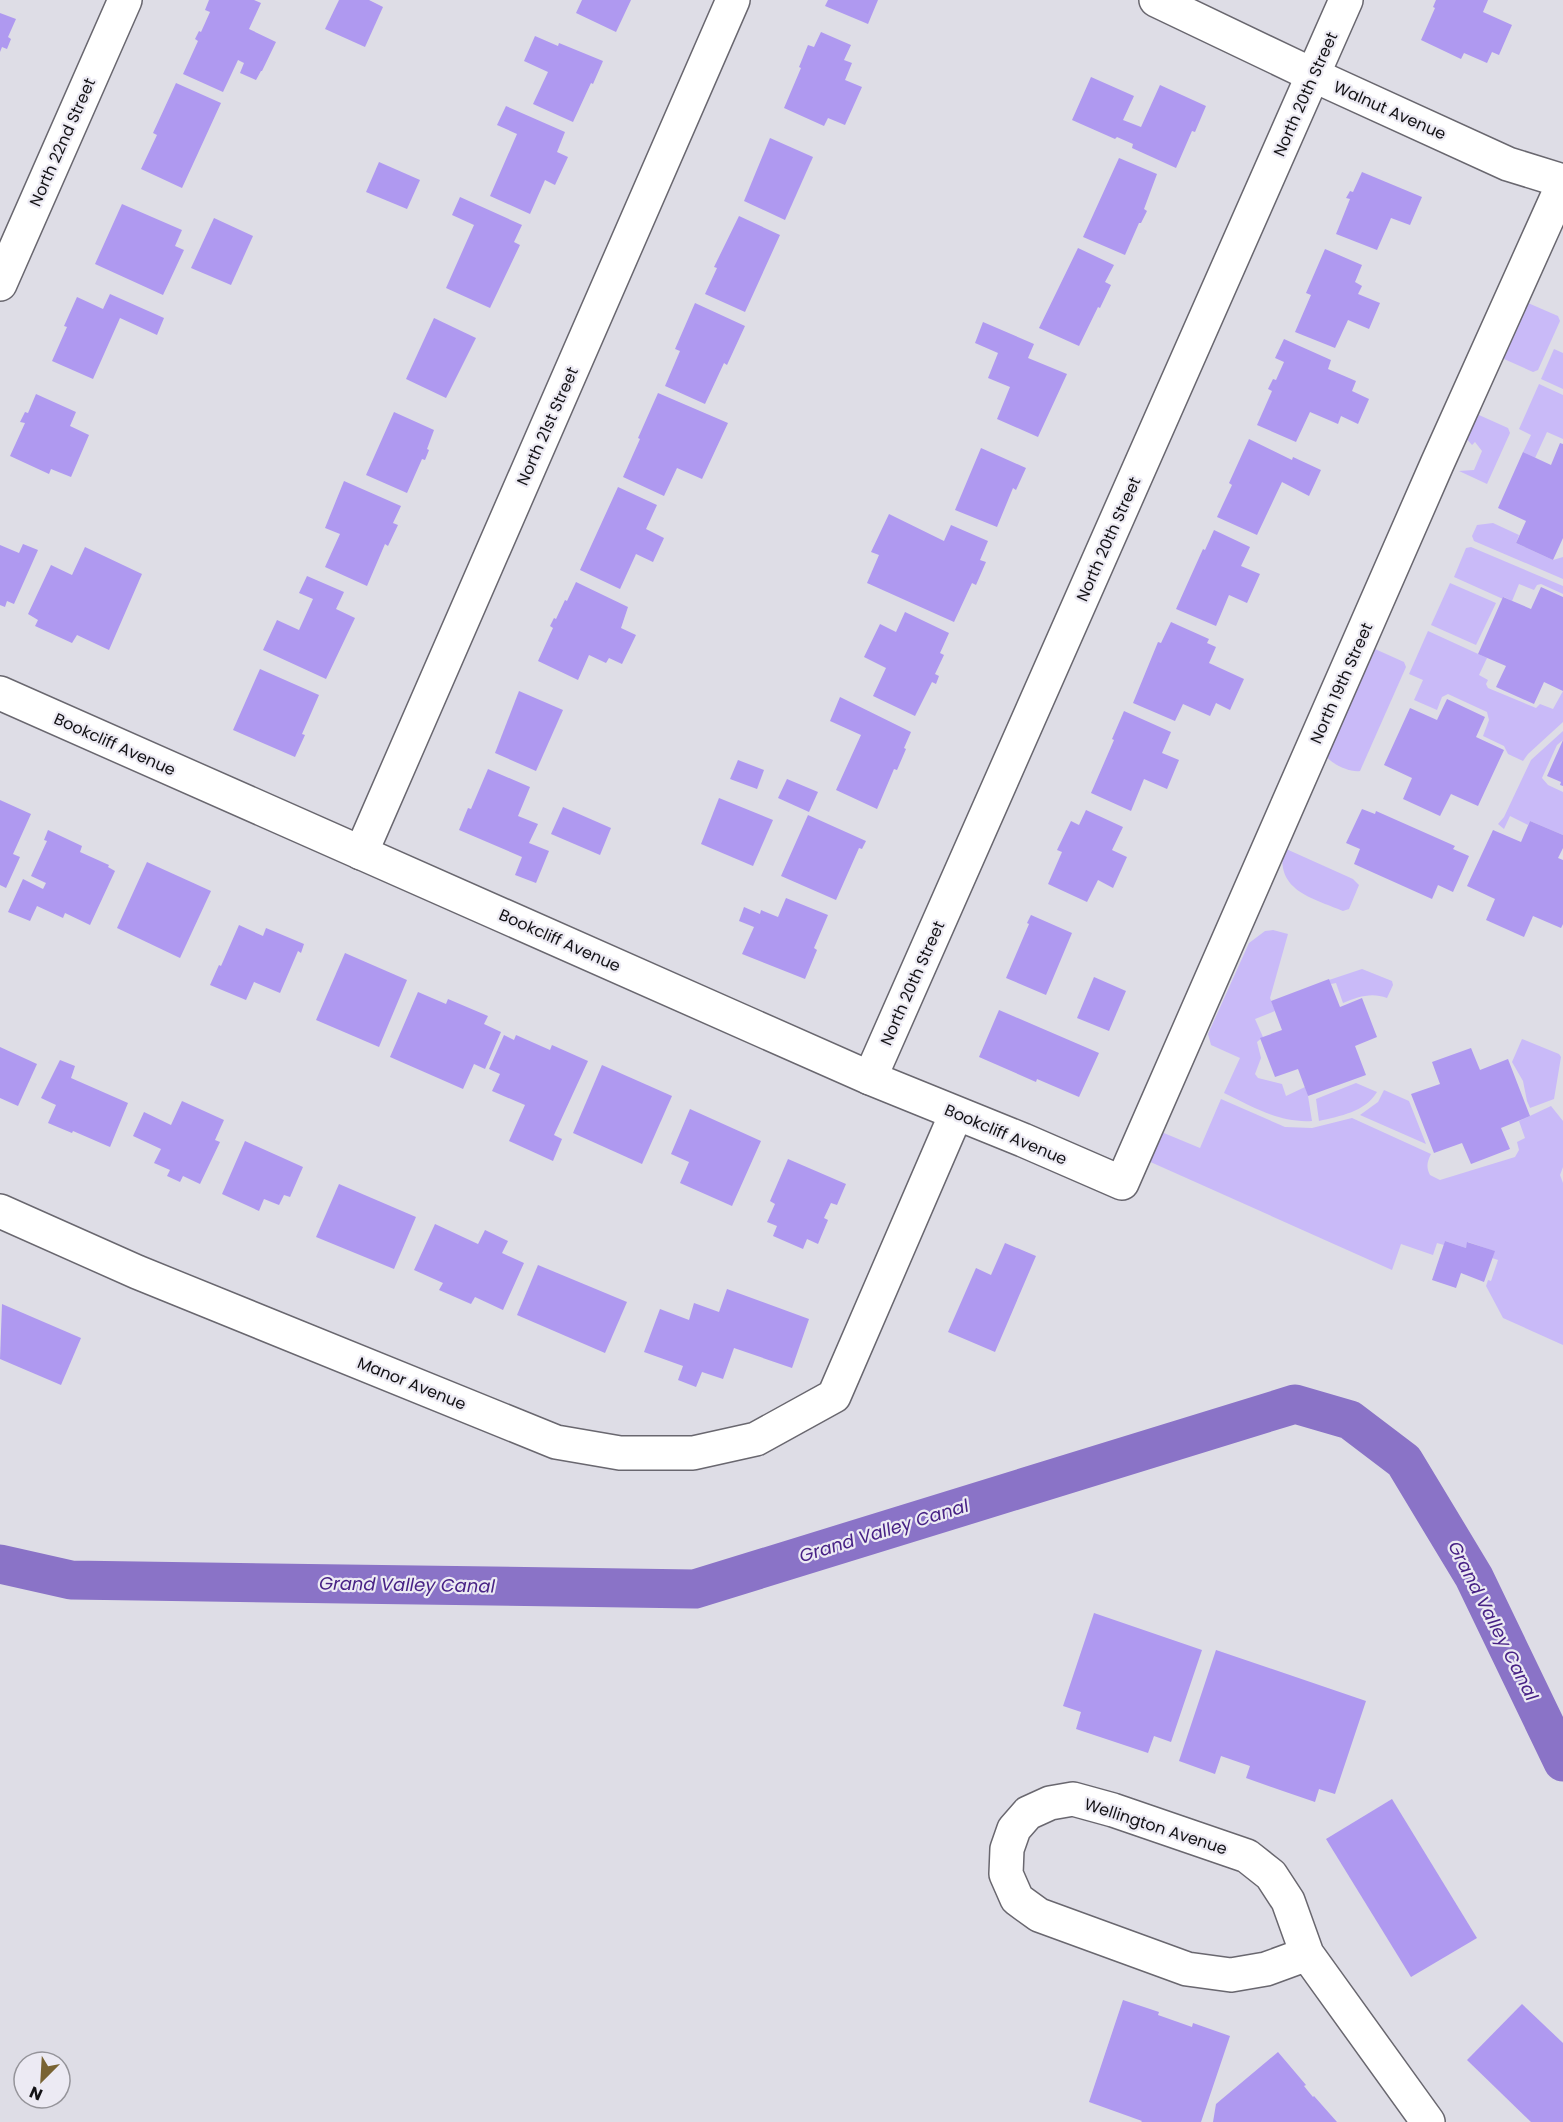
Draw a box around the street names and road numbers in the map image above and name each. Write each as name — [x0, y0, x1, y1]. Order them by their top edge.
street label: North 20th Street — [1268, 28, 1343, 160]
street label: North 22nd Street — [24, 74, 101, 210]
street label: Walnut Avenue — [1330, 75, 1450, 146]
street label: North 21st Street — [511, 363, 584, 489]
street label: North 20th Street — [1071, 473, 1146, 605]
street label: North 19th Street — [1304, 619, 1379, 747]
street label: Bookcliff Avenue — [50, 707, 179, 782]
street label: Bookcliff Avenue — [495, 903, 624, 978]
street label: North 20th Street — [875, 917, 950, 1049]
street label: Bookcliff Avenue — [941, 1098, 1071, 1171]
street label: Manor Avenue — [354, 1351, 470, 1416]
street label: Wellington Avenue — [1081, 1793, 1230, 1860]

